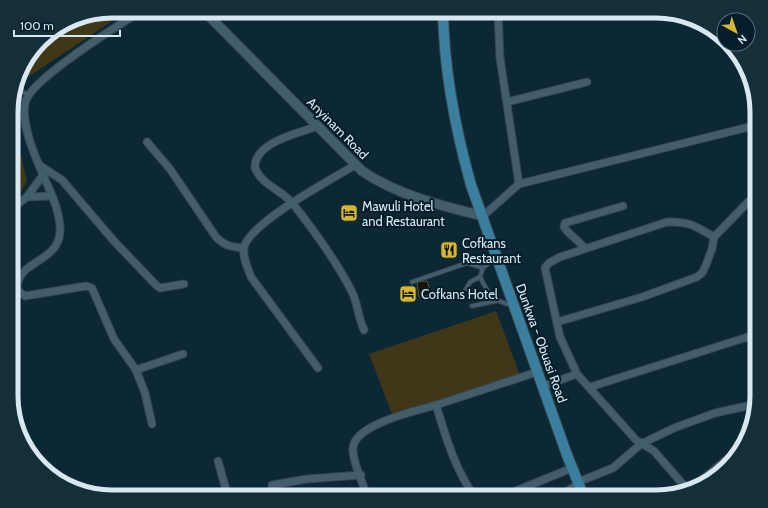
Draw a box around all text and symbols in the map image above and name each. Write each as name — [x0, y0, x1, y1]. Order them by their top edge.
scale bar — [14, 12, 120, 38]
north arrow — [716, 12, 756, 52]
text: 100 m — [20, 18, 54, 33]
text: N — [735, 32, 750, 48]
street label: Anyinam Road — [304, 94, 372, 162]
place label: Mawuli Hotel and Restaurant — [362, 198, 445, 229]
hotel icon: Mawuli Hotel and Restaurant — [339, 203, 359, 223]
place label: Cofkans Restaurant — [462, 235, 521, 266]
restaurant icon: Cofkans Restaurant — [439, 240, 459, 260]
street label: Dunkwa - Obuasi Road — [513, 281, 571, 405]
hotel icon: Cofkans Hotel — [398, 284, 418, 304]
place label: Cofkans Hotel — [421, 286, 498, 302]

